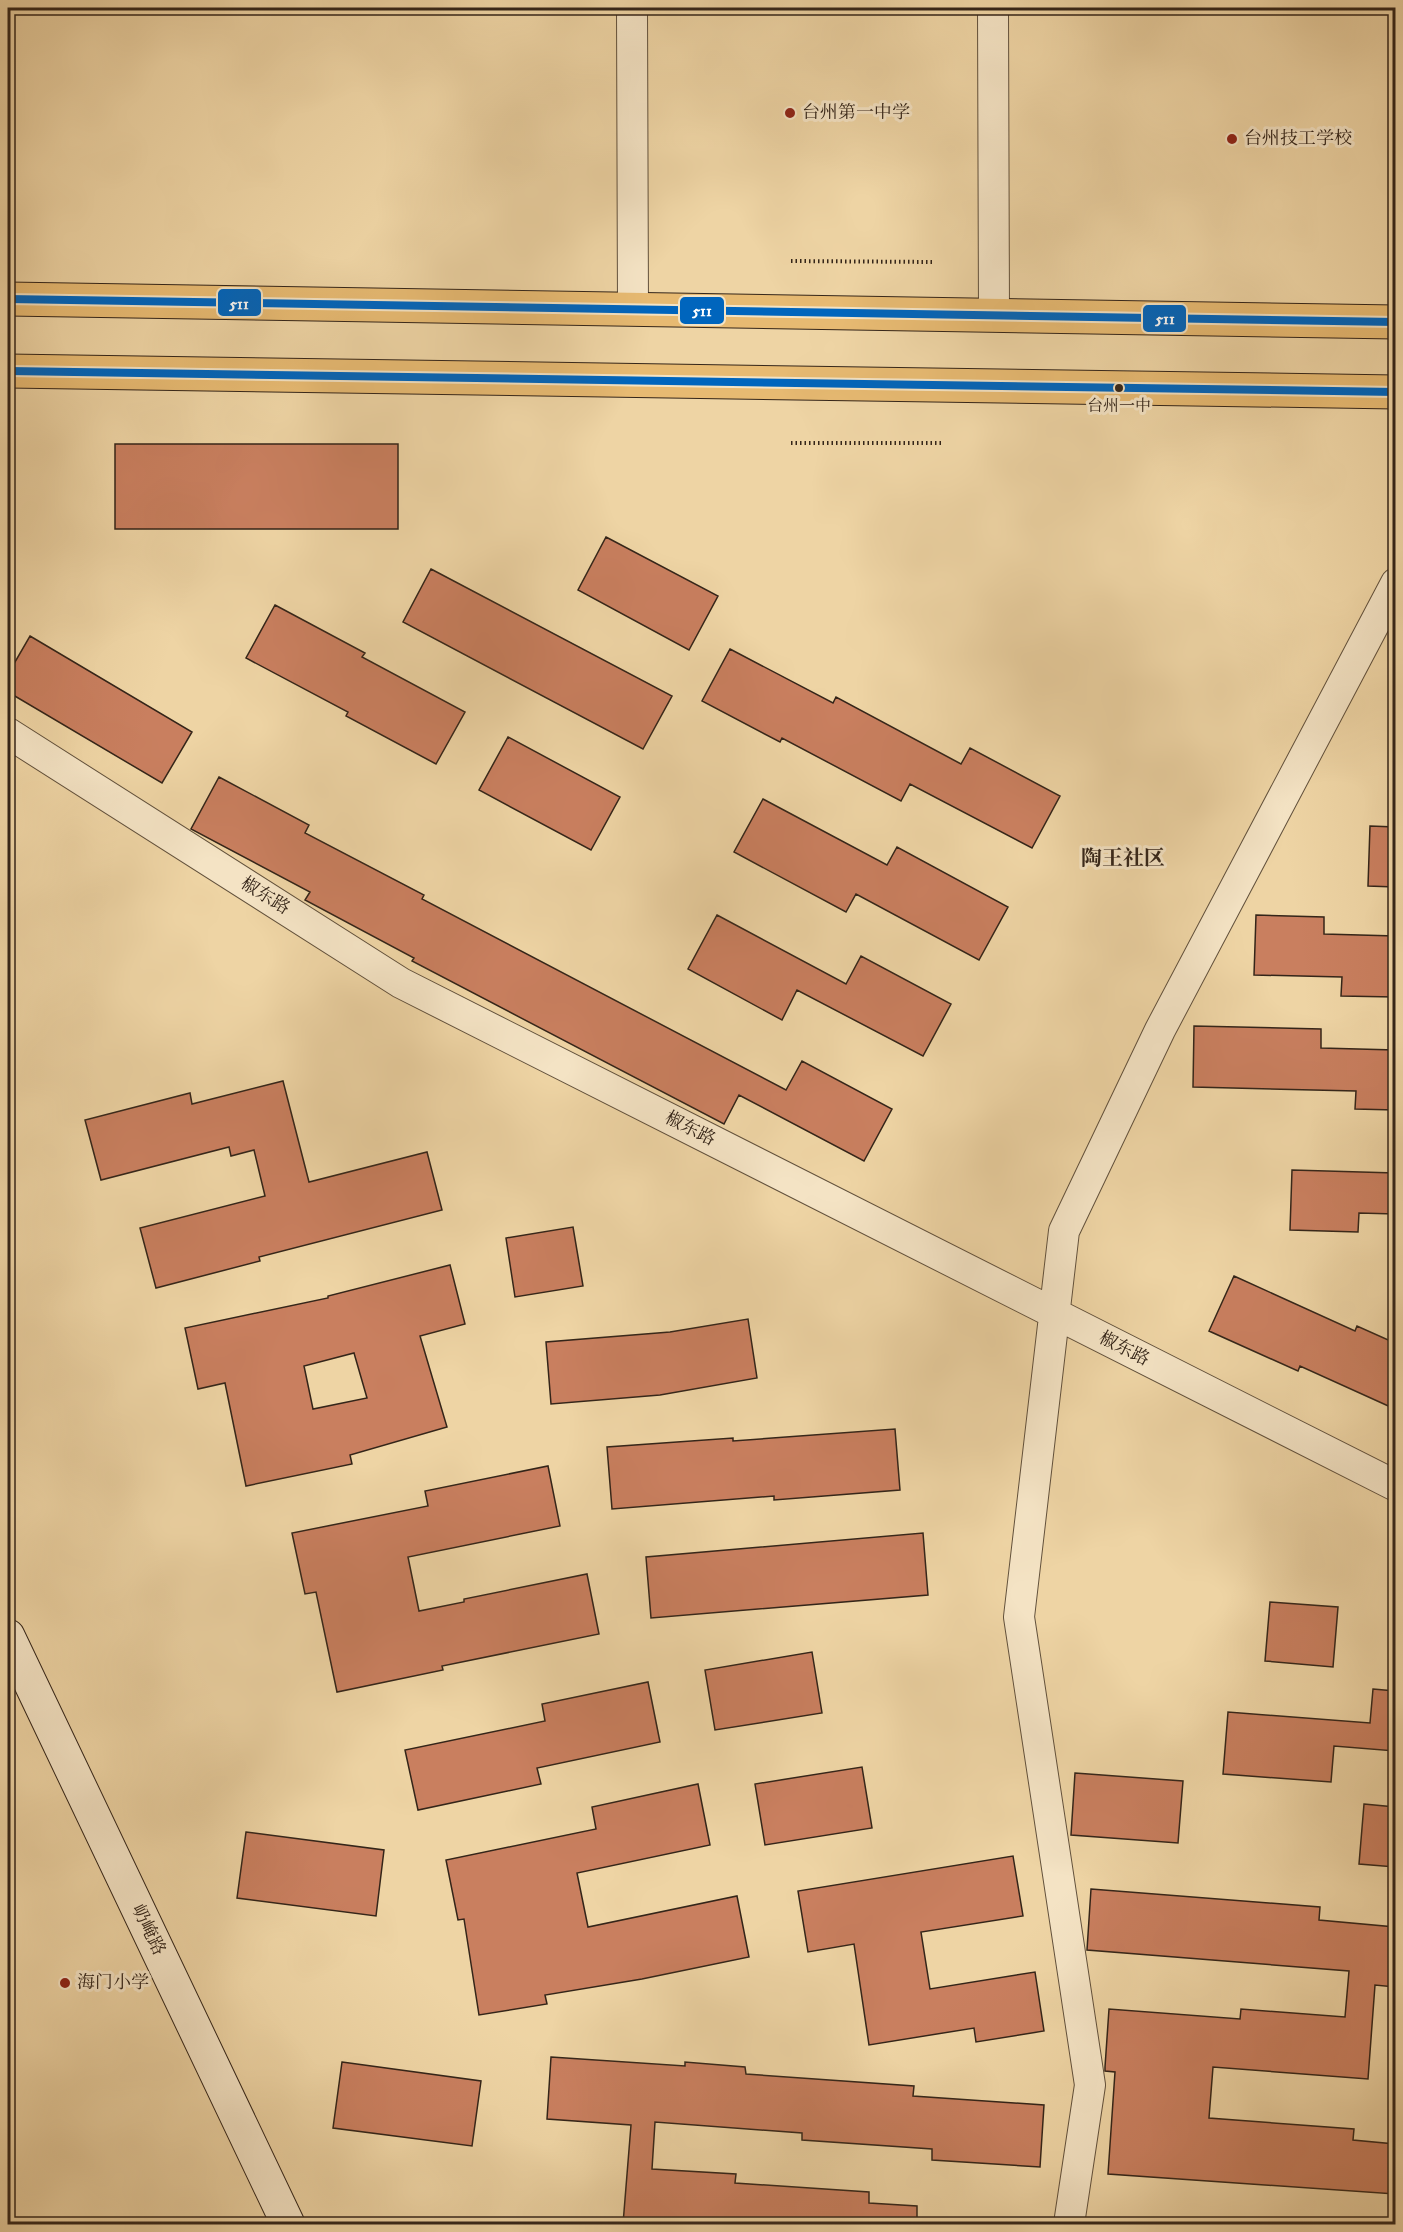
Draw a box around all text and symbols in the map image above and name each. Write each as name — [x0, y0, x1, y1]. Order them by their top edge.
place label: 台州第一中学 — [802, 102, 910, 124]
marker: 台州第一中学 — [783, 106, 797, 120]
place label: 台州技工学校 — [1244, 128, 1352, 150]
marker: 台州技工学校 — [1225, 132, 1239, 146]
line badge: 511 — [217, 288, 262, 317]
text: 511 — [228, 294, 249, 314]
line badge: 511 — [679, 296, 725, 325]
text: 511 — [691, 301, 712, 321]
line badge: 511 — [1142, 304, 1187, 333]
text: 511 — [1154, 309, 1175, 329]
marker: 台州一中 — [1113, 382, 1125, 394]
place label: 台州一中 — [1087, 396, 1151, 416]
district label: 陶王社区 — [1081, 846, 1165, 872]
street label: 椒东路 — [236, 872, 294, 920]
street label: 椒东路 — [661, 1107, 719, 1151]
street label: 椒东路 — [1095, 1327, 1153, 1371]
street label: 屷崦路 — [126, 1901, 170, 1959]
place label: 海门小学 — [77, 1972, 149, 1994]
marker: 海门小学 — [58, 1976, 72, 1990]

